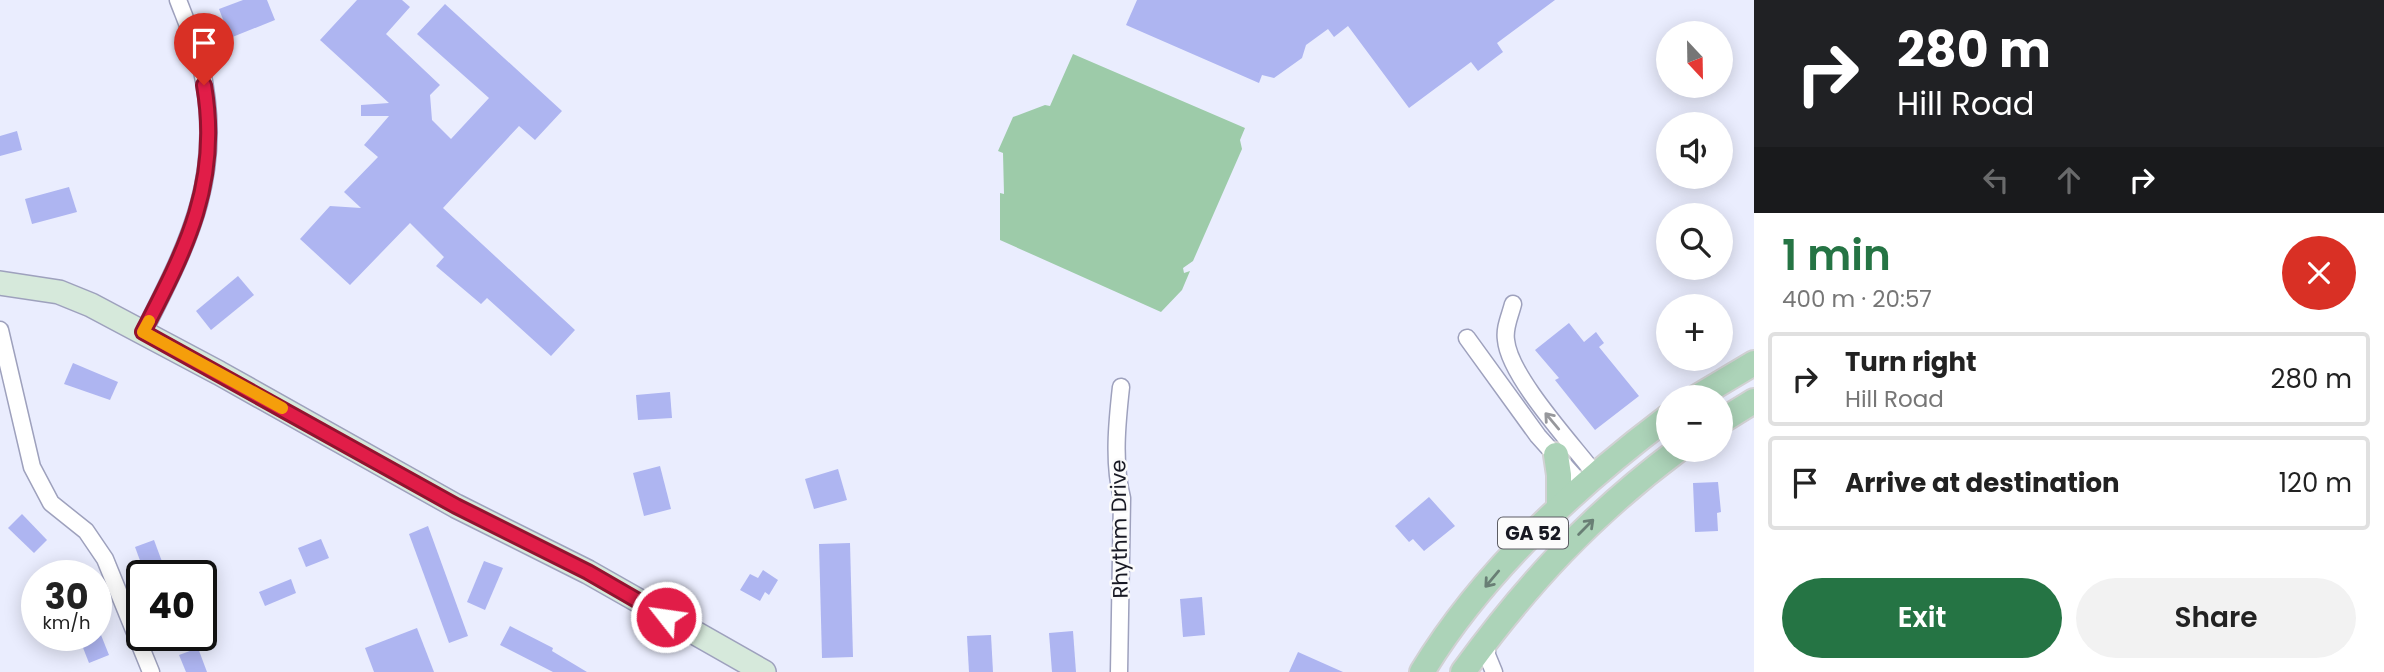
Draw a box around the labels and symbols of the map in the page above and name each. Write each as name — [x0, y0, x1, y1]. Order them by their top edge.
pin — [174, 13, 234, 85]
north arrow — [1656, 21, 1732, 98]
one-way arrow — [1545, 412, 1560, 430]
street label: Rhythm Drive — [1103, 459, 1135, 599]
road number: GA 52 — [1498, 518, 1568, 548]
one-way arrow — [1577, 518, 1594, 535]
speed limit sign: 40 — [126, 560, 217, 651]
one-way arrow — [1484, 569, 1500, 587]
position arrow — [629, 580, 703, 654]

